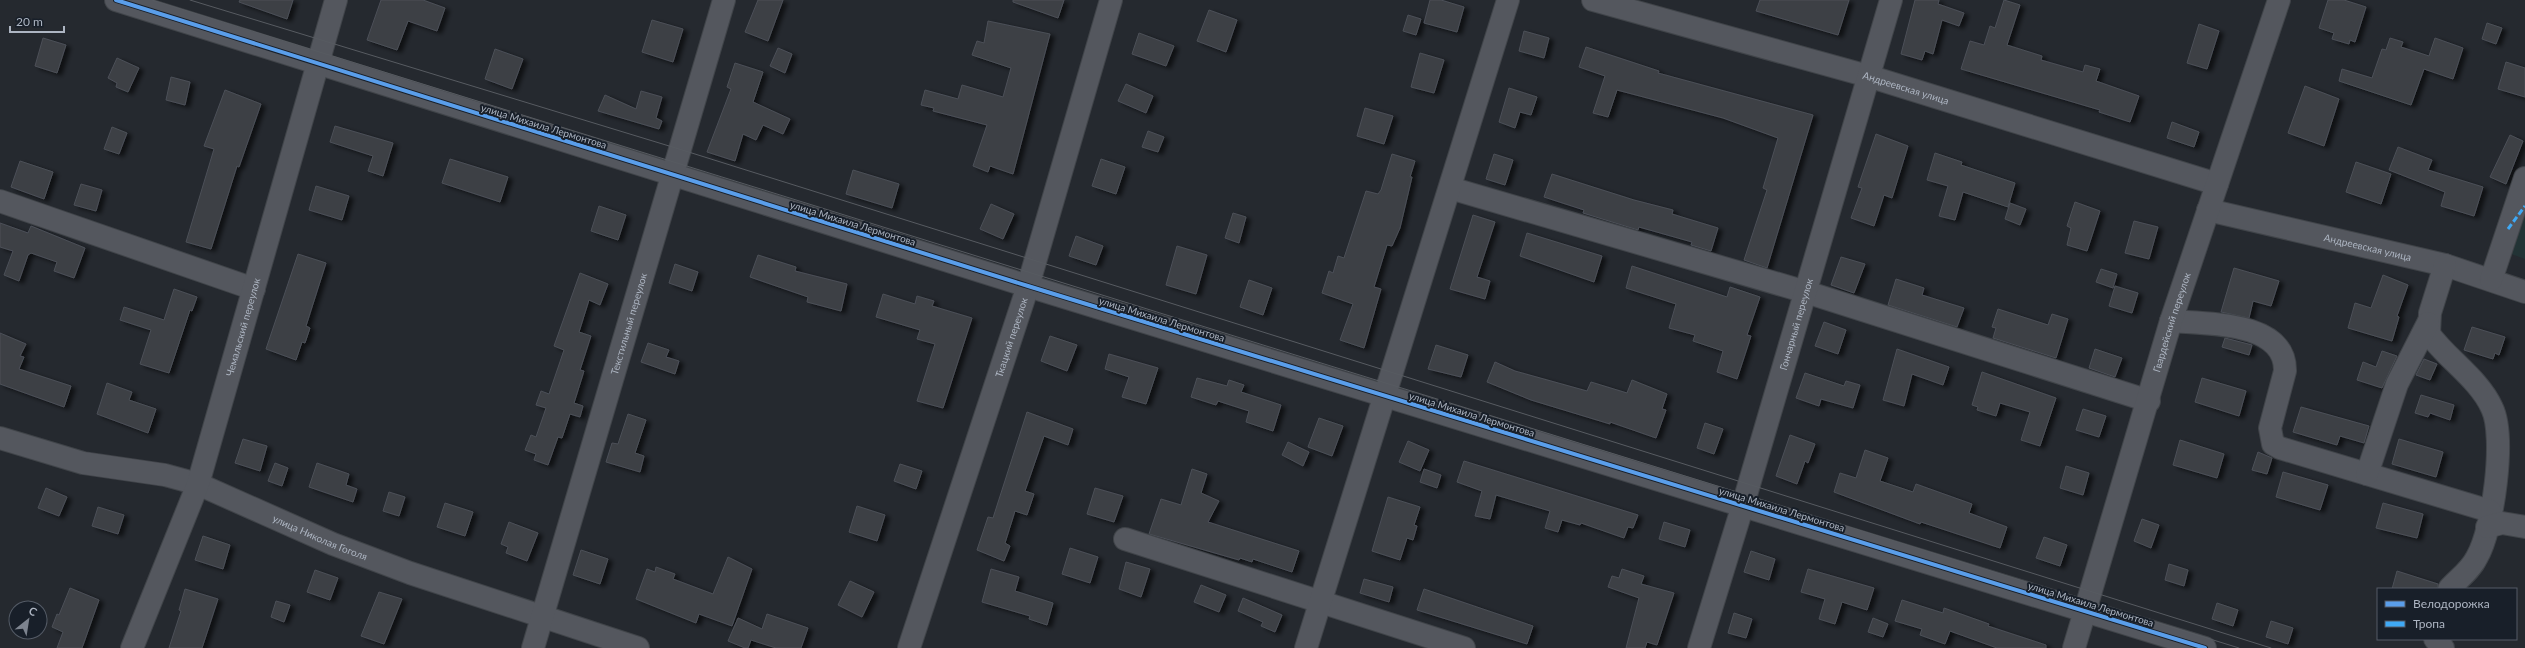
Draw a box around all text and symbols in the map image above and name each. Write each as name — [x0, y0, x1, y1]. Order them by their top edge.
scale bar — [10, 8, 64, 34]
text: 20 m — [16, 14, 43, 29]
street label: Андреевская улица — [1862, 69, 1950, 107]
street label: улица Михаила Лермонтова — [480, 101, 608, 151]
street label: улица Михаила Лермонтова — [789, 198, 917, 248]
street label: Андреевская улица — [2323, 231, 2413, 263]
street label: Гвардейский переулок — [2150, 270, 2193, 374]
street label: Текстильный переулок — [608, 271, 649, 376]
street label: Чемальский переулок — [223, 276, 263, 378]
street label: Гончарный переулок — [1777, 276, 1815, 371]
street label: улица Михаила Лермонтова — [1098, 294, 1226, 344]
street label: Ткацкий переулок — [992, 295, 1030, 379]
street label: улица Михаила Лермонтова — [1408, 389, 1536, 439]
street label: улица Михаила Лермонтова — [1718, 484, 1846, 534]
street label: улица Николая Гоголя — [271, 512, 369, 562]
street label: улица Михаила Лермонтова — [2027, 579, 2155, 629]
legend — [2377, 588, 2517, 640]
text: Велодорожка — [2413, 596, 2490, 611]
north arrow — [8, 600, 48, 640]
text: С — [27, 603, 40, 619]
text: Тропа — [2413, 616, 2445, 631]

